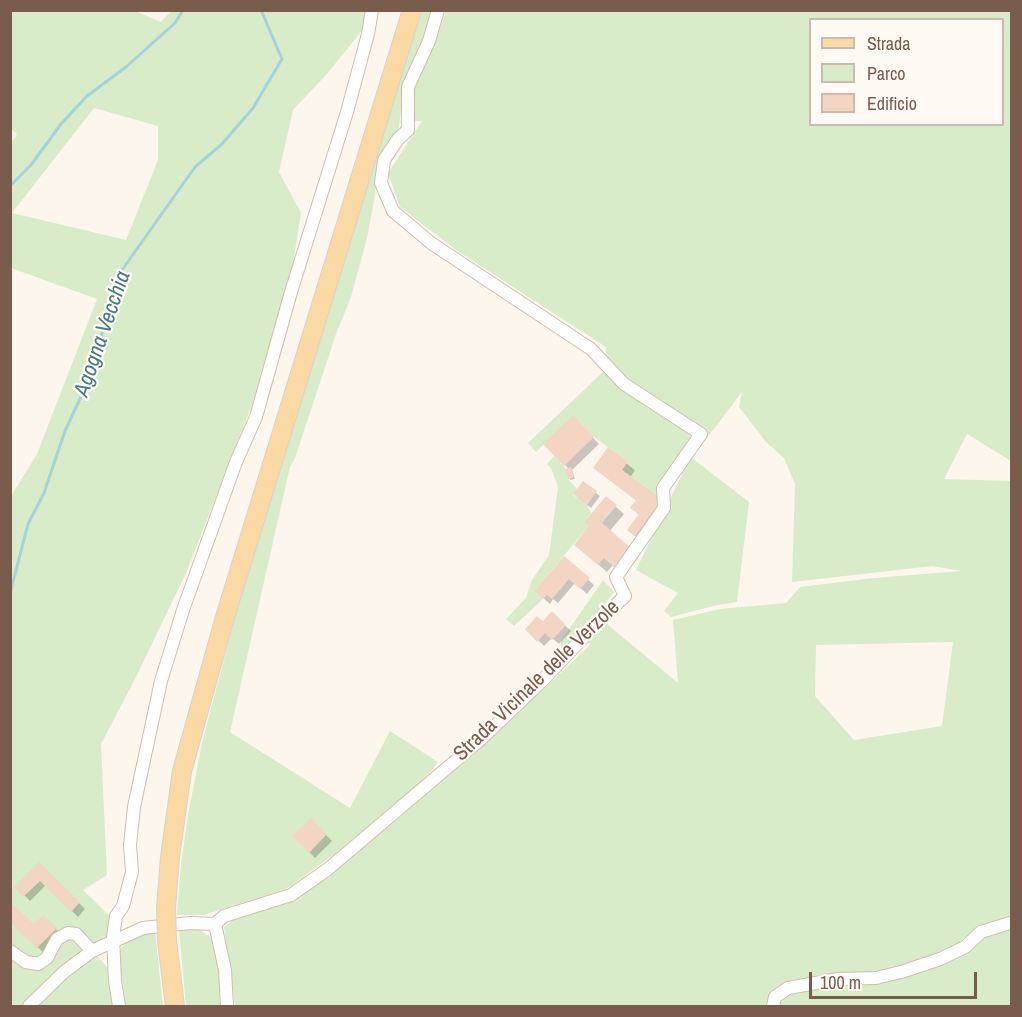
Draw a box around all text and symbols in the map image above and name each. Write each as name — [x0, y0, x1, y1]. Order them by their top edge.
legend — [809, 18, 1004, 126]
text: Strada — [867, 31, 911, 56]
text: Parco — [867, 61, 906, 86]
text: Edificio — [867, 91, 917, 116]
water label: Agogna Vecchia — [69, 268, 137, 400]
street label: Strada Vicinale delle Verzole — [449, 595, 625, 767]
scale bar — [812, 960, 980, 998]
text: 100 m — [820, 970, 861, 995]

